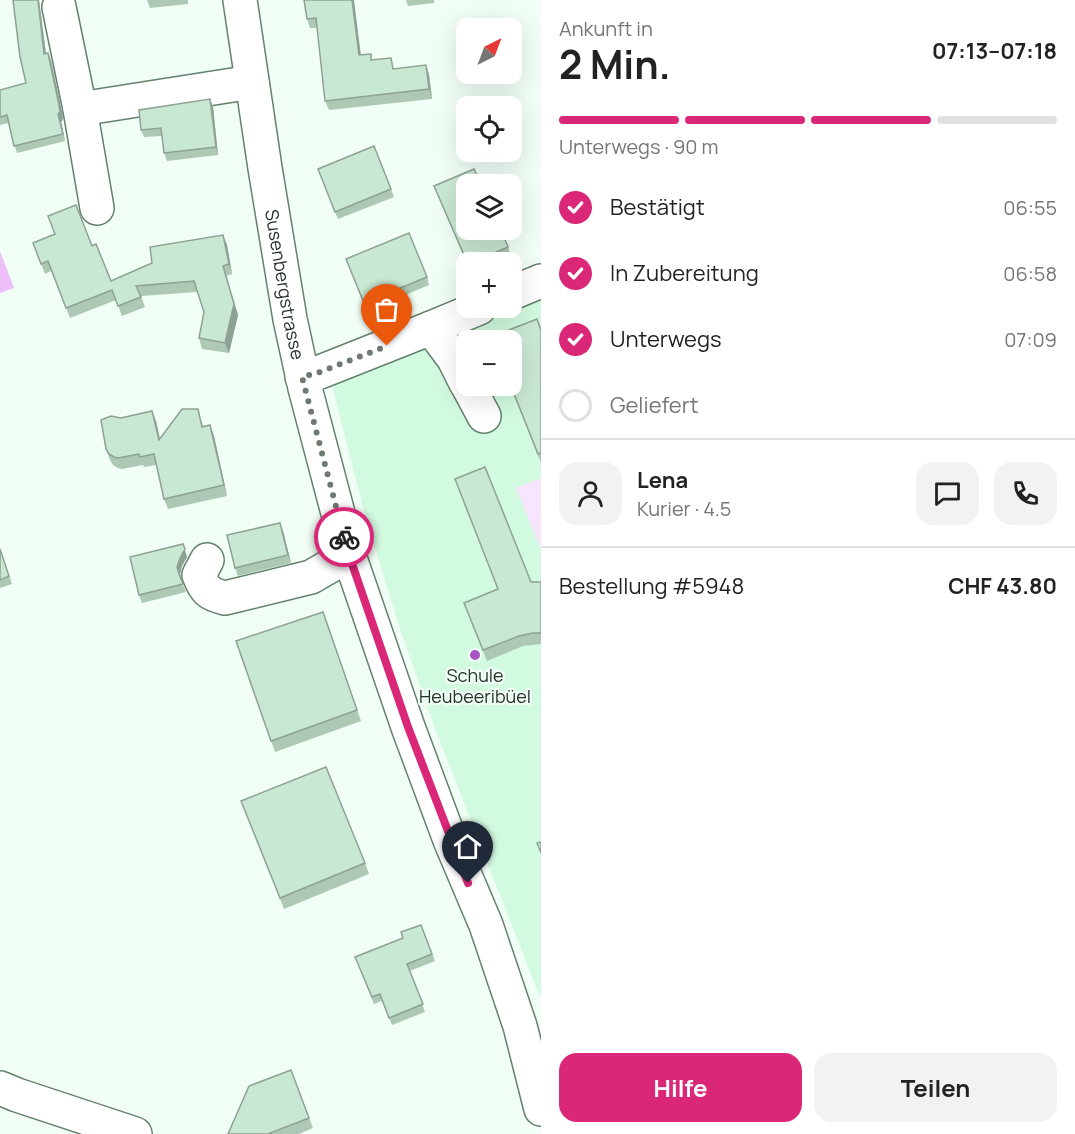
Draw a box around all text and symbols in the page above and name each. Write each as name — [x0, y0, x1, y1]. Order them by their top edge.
text: Ankunft in — [559, 15, 653, 42]
north arrow — [456, 18, 522, 84]
map controls — [456, 18, 522, 396]
text: 07:13–07:18 — [932, 36, 1057, 66]
text: 2 Min. — [559, 37, 671, 91]
button: locate — [456, 96, 522, 162]
text: Unterwegs · 90 m — [559, 133, 719, 160]
button: layers — [456, 174, 522, 240]
icon: check — [559, 191, 592, 224]
text: Bestätigt — [610, 192, 705, 222]
text: 06:55 — [1003, 194, 1057, 221]
street label: Susenbergstrasse — [260, 207, 311, 362]
button: + — [456, 252, 522, 318]
icon: check — [559, 257, 592, 290]
text: In Zubereitung — [610, 258, 759, 288]
text: 06:58 — [1003, 260, 1057, 287]
pin — [361, 284, 412, 346]
icon: bag — [370, 293, 403, 326]
icon: check — [559, 323, 592, 356]
text: Unterwegs — [610, 324, 722, 354]
text: 07:09 — [1004, 326, 1057, 353]
button: − — [456, 330, 522, 396]
text: Geliefert — [610, 390, 698, 420]
button: person — [559, 462, 622, 525]
button: chat — [916, 462, 979, 525]
button: phone — [994, 462, 1057, 525]
text: Lena — [637, 465, 688, 495]
text: Kurier · 4.5 — [637, 495, 731, 522]
courier — [314, 507, 374, 567]
icon: bike — [328, 521, 361, 554]
text: Bestellung #5948 — [559, 571, 744, 601]
text: CHF 43.80 — [948, 571, 1057, 601]
marker: Schule Heubeeribüel — [468, 648, 482, 662]
place label: Schule Heubeeribüel — [419, 663, 531, 708]
pin — [442, 821, 493, 883]
icon: home — [451, 830, 484, 863]
button: Hilfe — [559, 1053, 802, 1122]
button: Teilen — [814, 1053, 1057, 1122]

